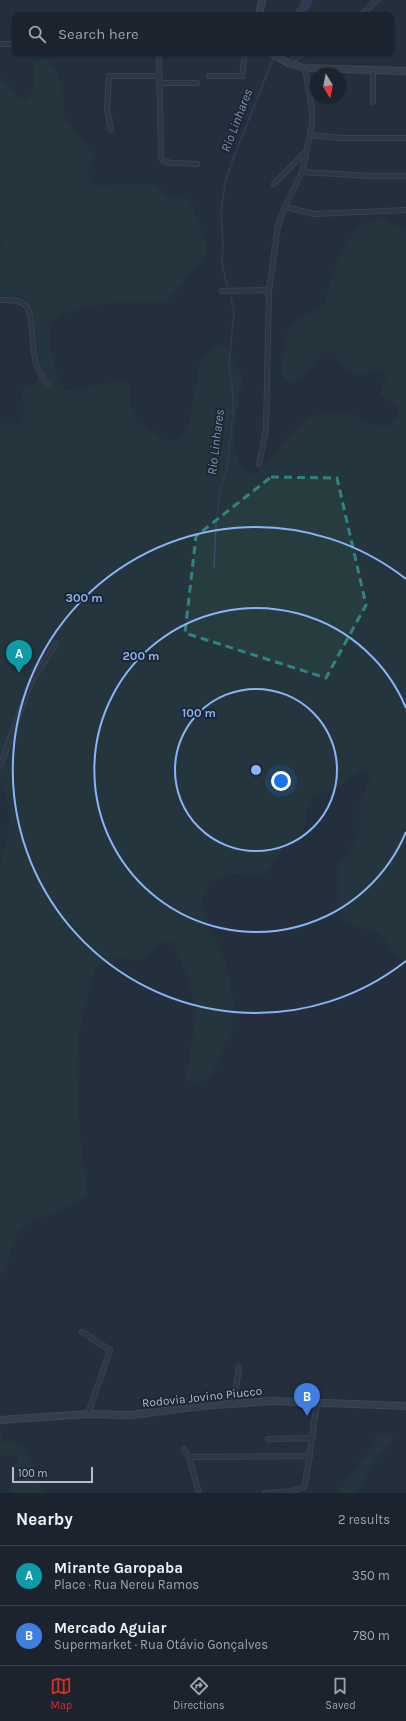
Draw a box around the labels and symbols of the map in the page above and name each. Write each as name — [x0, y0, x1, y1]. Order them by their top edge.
north arrow — [310, 68, 346, 104]
water label: Rio Linhares — [218, 87, 255, 154]
water label: Rio Linhares — [204, 408, 227, 476]
text: 300 m — [65, 591, 103, 605]
pin: A — [6, 640, 32, 673]
text: 200 m — [123, 649, 159, 663]
text: 100 m — [182, 706, 216, 720]
centre of rings — [249, 763, 263, 777]
your location — [271, 771, 291, 791]
pin: B — [294, 1383, 320, 1416]
street label: Rodovia Jovino Piucco — [141, 1384, 263, 1410]
scale bar — [12, 1465, 93, 1484]

